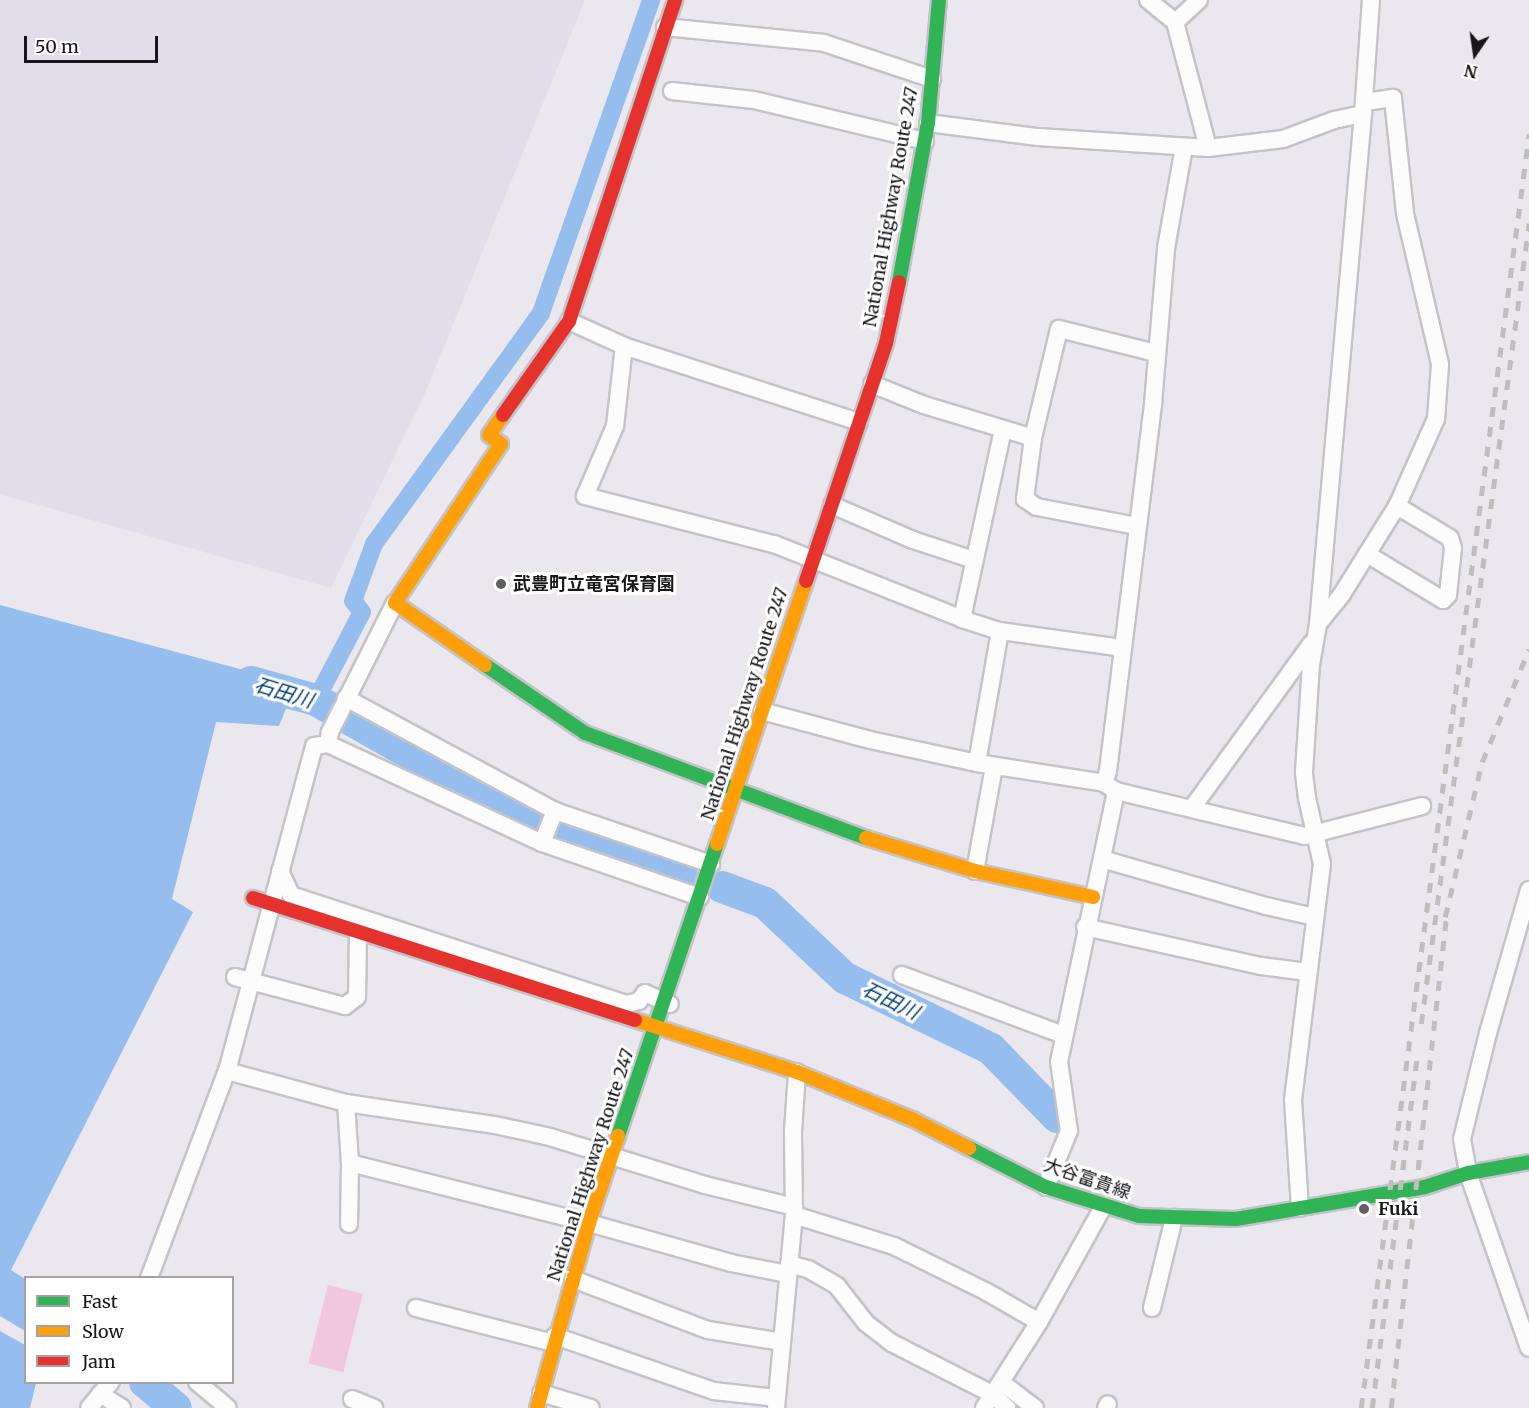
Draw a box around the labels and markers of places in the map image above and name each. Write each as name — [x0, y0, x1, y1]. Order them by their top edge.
place label: 武豊町立竜宮保育園 — [513, 573, 675, 595]
marker: 武豊町立竜宮保育園 — [494, 577, 508, 591]
place label: Fuki — [1378, 1198, 1418, 1220]
marker: Fuki — [1355, 1200, 1373, 1218]

